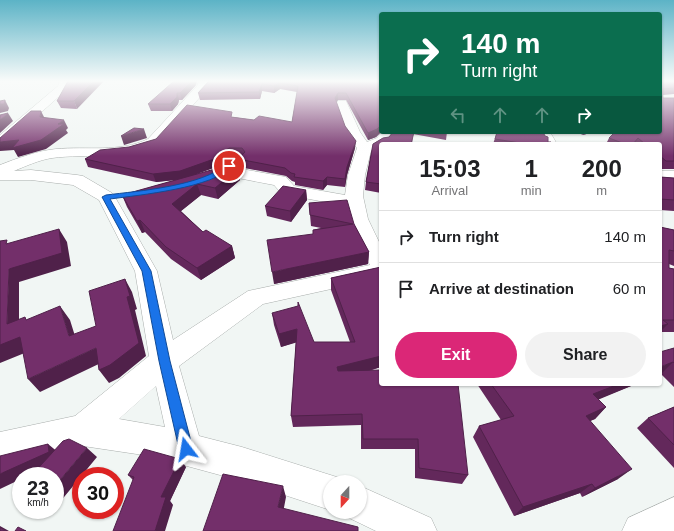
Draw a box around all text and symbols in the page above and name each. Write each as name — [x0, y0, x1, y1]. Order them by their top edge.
icon: right — [395, 28, 447, 80]
text: 140 m — [461, 28, 540, 59]
text: Turn right — [461, 61, 537, 81]
icon: left — [447, 104, 469, 126]
icon: ahead — [489, 104, 511, 126]
icon: ahead — [531, 104, 553, 126]
icon: right — [573, 104, 595, 126]
pin — [212, 149, 246, 183]
icon: arrive — [218, 155, 240, 177]
text: 15:03 — [419, 155, 481, 182]
text: 1 — [524, 155, 538, 182]
text: 200 — [582, 155, 622, 182]
text: Arrival — [431, 183, 468, 198]
text: min — [521, 183, 542, 198]
text: m — [596, 183, 607, 198]
icon: right — [395, 226, 417, 248]
text: Turn right — [429, 228, 499, 245]
text: 140 m — [604, 228, 646, 245]
icon: arrive — [395, 278, 417, 300]
text: Arrive at destination — [429, 280, 574, 297]
text: 60 m — [613, 280, 646, 297]
button: Exit — [395, 332, 517, 378]
button: Share — [525, 332, 646, 378]
position arrow — [165, 428, 207, 470]
speed limit sign: 30 — [72, 467, 124, 519]
north arrow — [323, 475, 367, 519]
map controls — [323, 475, 367, 519]
text: 23 — [27, 477, 49, 499]
text: km/h — [27, 497, 49, 508]

